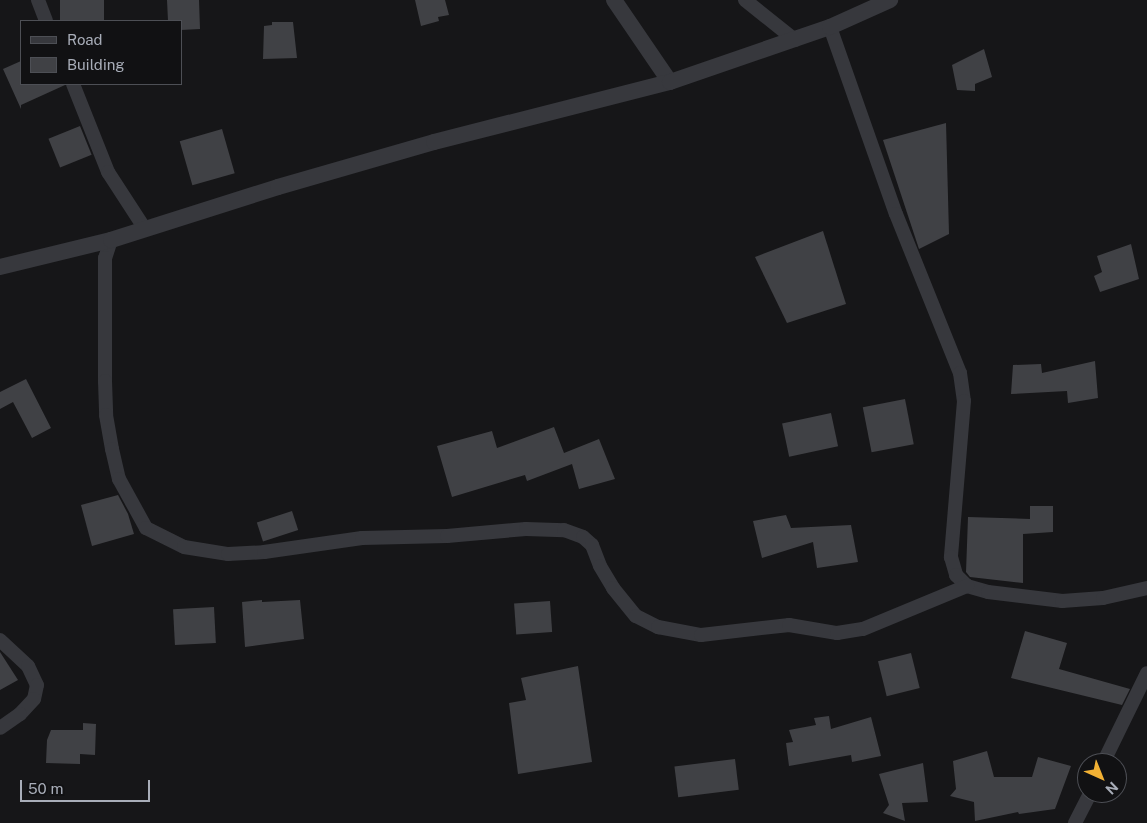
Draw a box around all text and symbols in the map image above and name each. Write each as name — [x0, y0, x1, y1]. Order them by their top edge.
legend — [20, 20, 182, 85]
text: Road — [67, 31, 103, 48]
text: Building — [67, 56, 125, 73]
north arrow — [1077, 753, 1127, 803]
scale bar — [22, 770, 152, 802]
text: N — [1102, 779, 1121, 798]
text: 50 m — [28, 780, 63, 797]

